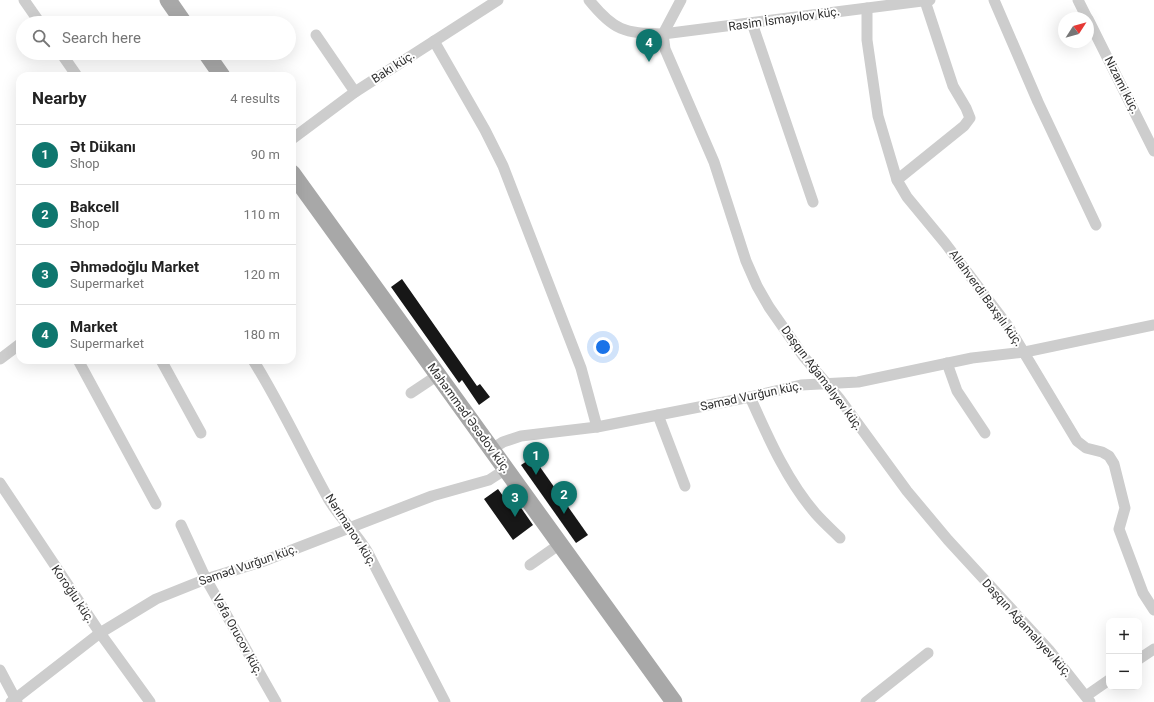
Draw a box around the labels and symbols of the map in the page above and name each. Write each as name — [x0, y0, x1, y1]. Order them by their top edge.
street label: Rasim İsmayılov küç. — [727, 3, 841, 34]
north arrow — [1058, 12, 1094, 48]
pin: 4 — [636, 29, 662, 62]
street label: Bakı küç. — [369, 48, 417, 86]
street label: Nizami küç. — [1102, 54, 1142, 116]
street label: Allahverdi Baxşılı küç. — [946, 247, 1026, 349]
street label: Daşqın Ağamalıyev küç. — [778, 323, 866, 433]
your location — [593, 337, 613, 357]
street label: Məhəmməd Əsədov küç. — [425, 360, 513, 476]
street label: Səməd Vurğun küç. — [699, 378, 803, 414]
pin: 1 — [523, 442, 549, 475]
pin: 2 — [551, 481, 577, 514]
pin: 3 — [502, 484, 528, 517]
street label: Nərimanov küç. — [322, 491, 380, 569]
street label: Səməd Vurğun küç. — [197, 542, 299, 588]
street label: Koroğlu küç. — [49, 563, 97, 625]
street label: Daşqın Ağamalıyev küç. — [979, 576, 1075, 680]
street label: Vəfa Orucov küç. — [210, 592, 266, 678]

